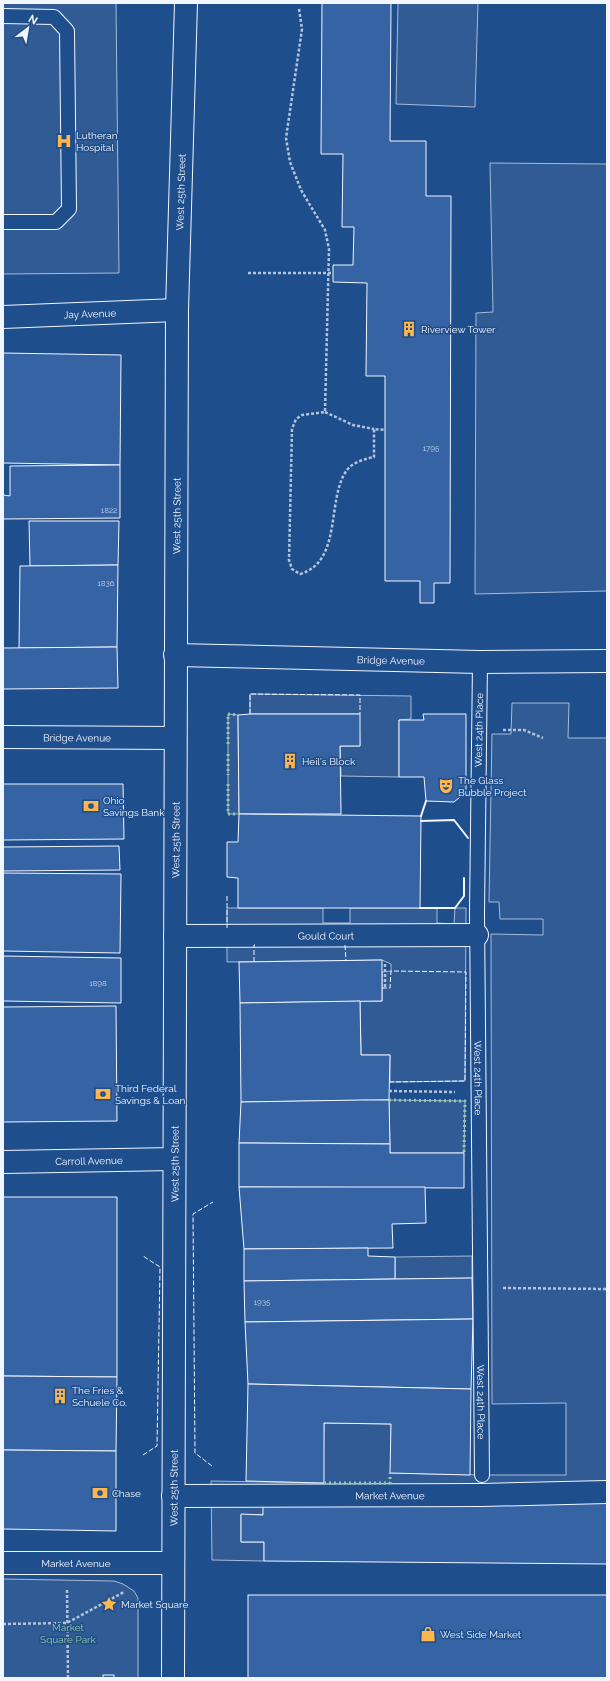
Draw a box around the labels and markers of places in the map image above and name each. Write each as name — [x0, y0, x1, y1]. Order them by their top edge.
place label: Lutheran Hospital — [76, 130, 118, 153]
hospital icon: Lutheran Hospital — [55, 132, 73, 150]
building icon: Riverview Tower — [400, 320, 418, 338]
place label: Riverview Tower — [421, 324, 496, 335]
building icon: Heil's Block — [281, 752, 299, 770]
place label: Heil's Block — [302, 756, 356, 767]
place label: The Glass Bubble Project — [458, 775, 527, 798]
theatre icon: The Glass Bubble Project — [437, 777, 455, 795]
place label: Ohio Savings Bank — [103, 795, 165, 818]
bank icon: Ohio Savings Bank — [82, 797, 100, 815]
place label: Third Federal Savings & Loan — [115, 1083, 186, 1106]
bank icon: Third Federal Savings & Loan — [94, 1085, 112, 1103]
place label: The Fries & Schuele Co. — [72, 1385, 127, 1408]
building icon: The Fries & Schuele Co. — [51, 1387, 69, 1405]
bank icon: Chase — [91, 1484, 109, 1502]
place label: Chase — [112, 1488, 141, 1499]
place icon: Market Square — [100, 1595, 118, 1613]
place label: Market Square — [121, 1599, 188, 1610]
shop icon: West Side Market — [419, 1625, 437, 1643]
place label: West Side Market — [440, 1629, 522, 1640]

